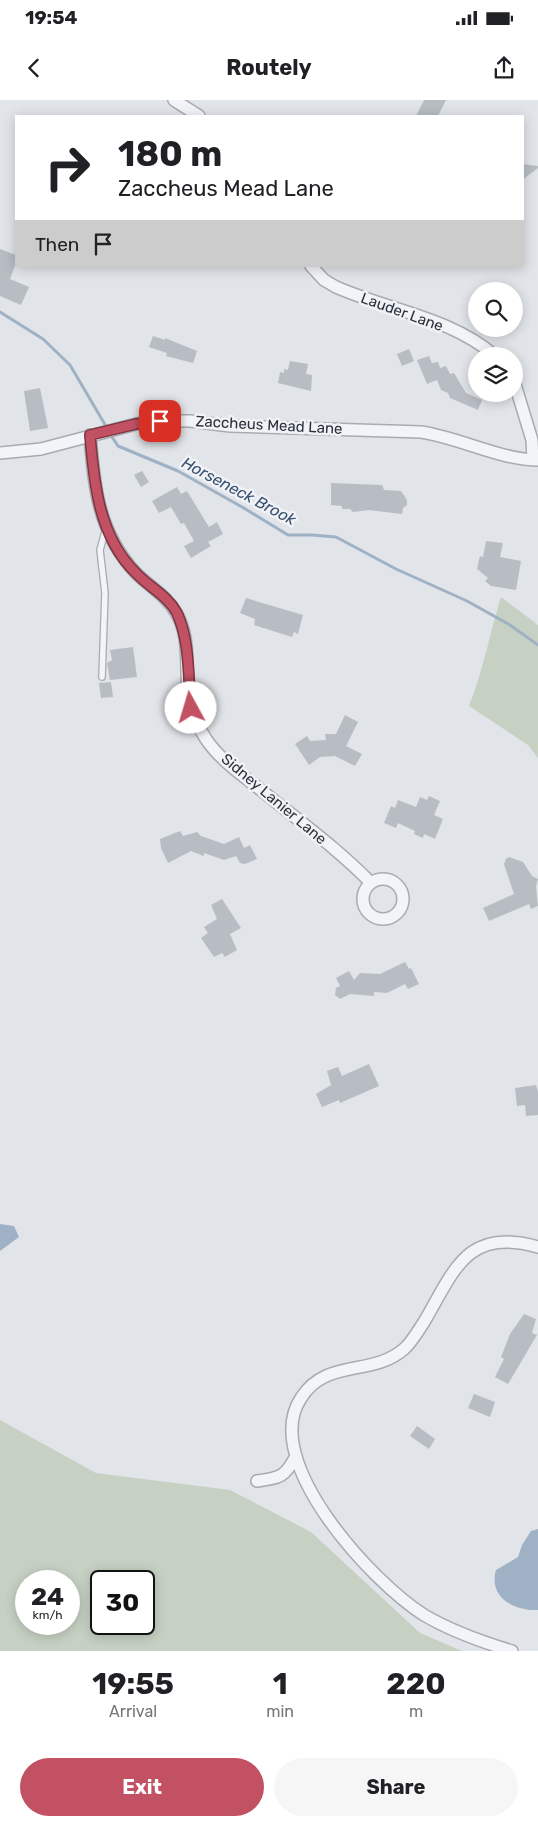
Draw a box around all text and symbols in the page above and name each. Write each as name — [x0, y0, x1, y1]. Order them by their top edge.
text: 19:54 — [25, 6, 77, 29]
icon: back — [20, 54, 48, 82]
text: Routely — [226, 54, 312, 81]
icon: share — [490, 54, 518, 82]
text: 180 m — [118, 133, 222, 175]
icon: right — [35, 135, 100, 200]
text: Zaccheus Mead Lane — [118, 175, 334, 202]
icon: arrive — [89, 230, 117, 258]
text: Then — [35, 233, 79, 256]
map controls — [468, 282, 523, 402]
button: search — [468, 282, 523, 337]
street label: Lauder Lane — [358, 289, 446, 335]
button: layers — [468, 347, 523, 402]
pin — [139, 400, 181, 442]
icon: arrive — [146, 407, 174, 435]
street label: Zaccheus Mead Lane — [195, 412, 343, 438]
water label: Horseneck Brook — [179, 453, 300, 529]
position arrow — [164, 681, 216, 733]
street label: Sidney Lanier Lane — [218, 750, 330, 848]
speed limit sign: 30 — [90, 1570, 155, 1635]
text: 24 — [31, 1582, 64, 1611]
text: km/h — [33, 1608, 62, 1622]
text: 19:55 — [92, 1666, 174, 1702]
text: 1 — [273, 1666, 288, 1702]
text: 220 — [386, 1666, 446, 1702]
text: Arrival — [109, 1702, 157, 1721]
text: min — [266, 1702, 294, 1721]
text: m — [409, 1702, 423, 1721]
button: Exit — [20, 1758, 264, 1816]
button: Share — [274, 1758, 518, 1816]

